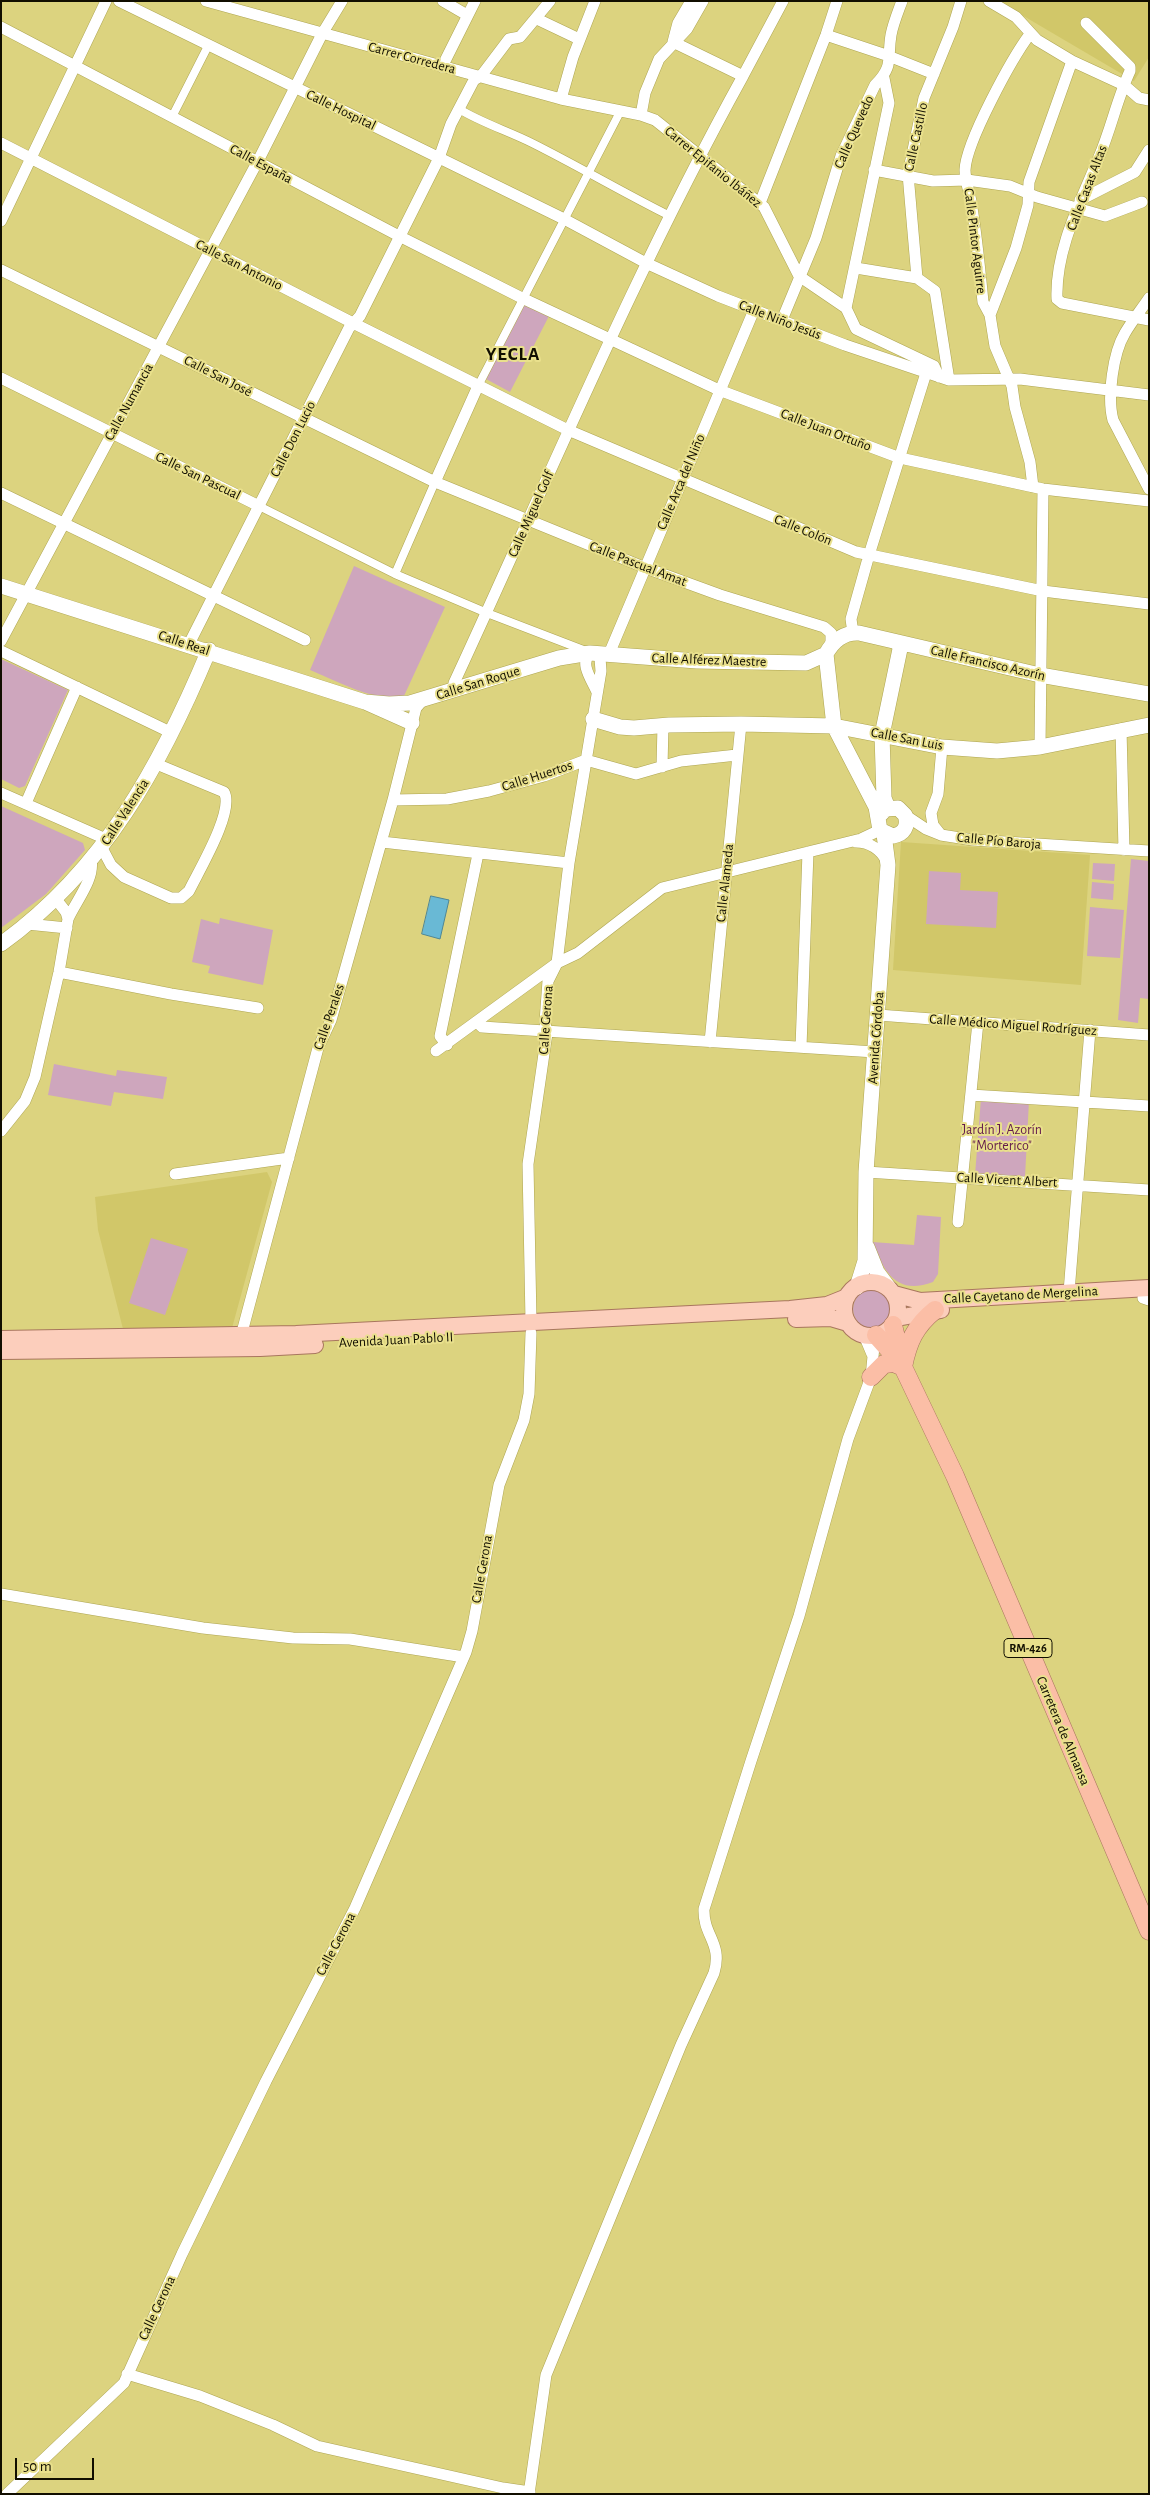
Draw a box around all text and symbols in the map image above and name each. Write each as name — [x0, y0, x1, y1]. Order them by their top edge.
street label: Carrer Corredera — [367, 38, 457, 78]
street label: Calle Hospital — [303, 86, 379, 134]
street label: Calle Quevedo — [830, 93, 878, 171]
street label: Calle Castillo — [901, 101, 931, 173]
street label: Carrer Epifanio Ibáñez — [661, 123, 765, 211]
street label: Calle España — [227, 141, 295, 187]
street label: Calle Casas Altas — [1063, 143, 1111, 233]
street label: Calle Pintor Aguirre — [960, 187, 990, 295]
street label: Calle San Antonio — [193, 236, 285, 294]
street label: Calle Niño Jesús — [736, 297, 824, 343]
district label: YECLA — [485, 343, 541, 365]
street label: Calle San José — [181, 352, 255, 400]
street label: Calle Numancia — [101, 360, 157, 444]
street label: Calle Don Lucio — [267, 398, 319, 480]
street label: Calle Juan Ortuño — [778, 405, 874, 455]
street label: Calle Arca del Niño — [653, 432, 709, 532]
street label: Calle San Pascual — [153, 448, 243, 504]
street label: Calle Miguel Golf — [504, 468, 558, 560]
street label: Calle Colón — [772, 511, 834, 549]
street label: Calle Pascual Amat — [587, 538, 689, 590]
street label: Calle Real — [156, 627, 212, 659]
street label: Calle Francisco Azorín — [929, 642, 1047, 684]
street label: Calle Alférez Maestre — [651, 650, 767, 670]
street label: Calle San Roque — [434, 662, 522, 704]
street label: Calle San Luis — [870, 724, 944, 754]
street label: Calle Huertos — [500, 757, 574, 795]
street label: Calle Valencia — [97, 776, 153, 848]
street label: Calle Pío Baroja — [956, 829, 1042, 853]
street label: Calle Alameda — [713, 843, 737, 923]
street label: Calle Perales — [310, 982, 348, 1052]
street label: Calle Gerona — [535, 985, 557, 1055]
street label: Avenida Córdoba — [864, 991, 888, 1085]
street label: Calle Médico Miguel Rodríguez — [929, 1011, 1097, 1039]
park label: Jardín J. Azorín "Morterico" — [962, 1122, 1042, 1154]
street label: Calle Vicent Albert — [956, 1169, 1058, 1191]
street label: Calle Cayetano de Mergelina — [944, 1283, 1098, 1307]
street label: Avenida Juan Pablo II — [338, 1329, 454, 1351]
street label: Calle Gerona — [468, 1534, 496, 1604]
road number: RM-426 — [1004, 1639, 1052, 1658]
street label: Carretera de Almansa — [1032, 1674, 1094, 1788]
street label: Calle Gerona — [312, 1910, 360, 1978]
street label: Calle Gerona — [135, 2273, 179, 2343]
scale bar — [18, 2448, 96, 2480]
text: 50 m — [23, 2459, 52, 2474]

